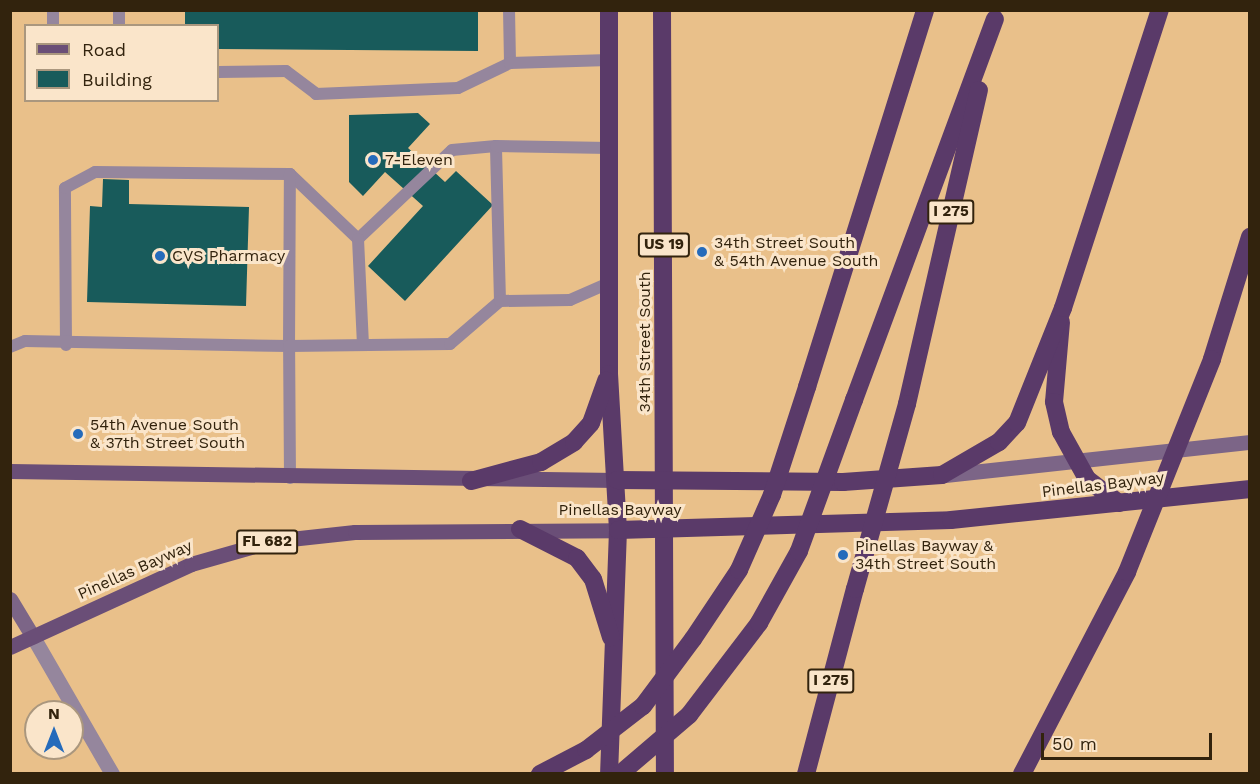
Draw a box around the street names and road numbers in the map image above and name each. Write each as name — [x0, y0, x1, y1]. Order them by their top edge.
road number: I 275 — [927, 200, 975, 224]
road number: US 19 — [637, 233, 691, 257]
street label: 34th Street South — [635, 271, 655, 413]
street label: Pinellas Bayway — [1041, 468, 1165, 502]
street label: Pinellas Bayway — [558, 500, 682, 520]
road number: FL 682 — [236, 530, 298, 554]
street label: Pinellas Bayway — [75, 536, 195, 604]
road number: I 275 — [807, 669, 855, 693]

